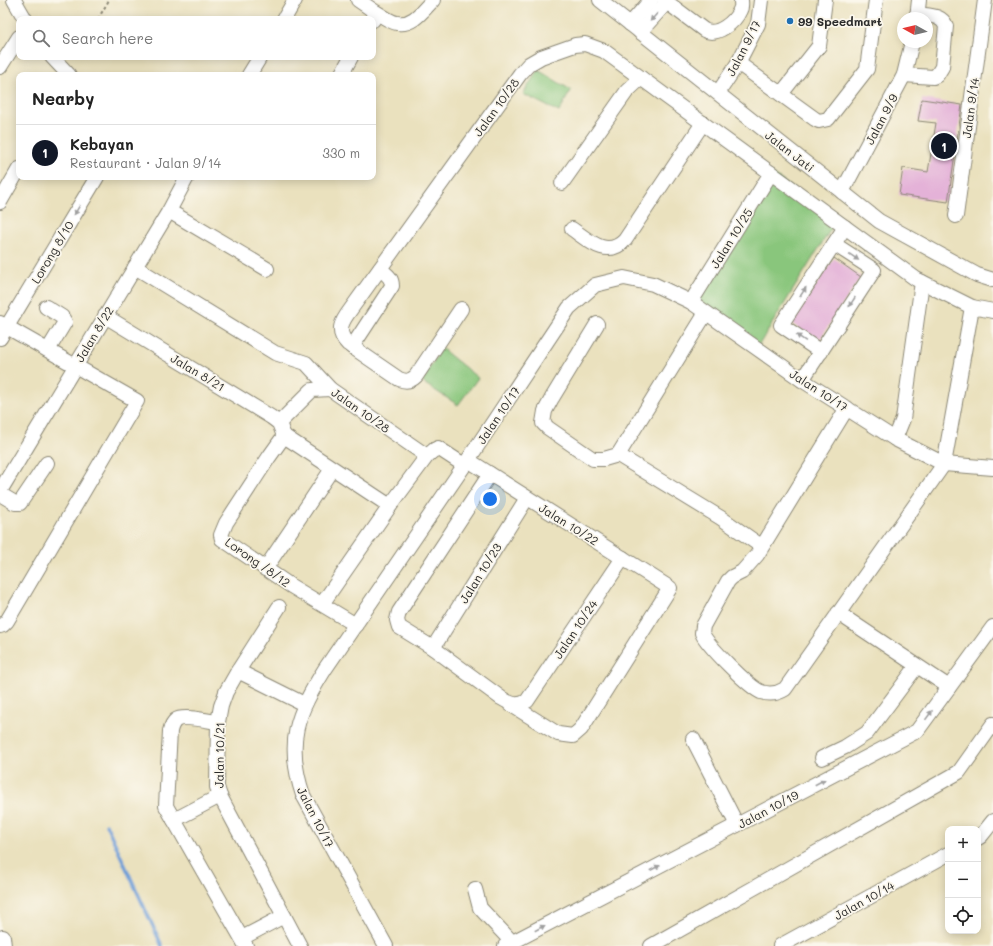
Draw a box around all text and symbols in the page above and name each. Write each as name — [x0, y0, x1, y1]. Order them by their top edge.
one-way arrow — [649, 12, 658, 22]
north arrow — [897, 12, 933, 48]
place label: 99 Speedmart — [798, 13, 882, 29]
search box — [16, 16, 376, 60]
marker: 99 Speedmart — [785, 16, 795, 26]
street label: Jalan 9/17 — [722, 17, 764, 79]
icon: search — [30, 27, 52, 49]
text: Search here — [62, 28, 153, 48]
street label: Jalan 10/28 — [470, 75, 522, 139]
street label: Jalan 9/14 — [958, 77, 982, 139]
text: Nearby — [32, 87, 94, 109]
street label: Jalan 9/9 — [861, 91, 901, 147]
street label: Jalan Jati — [762, 127, 818, 175]
pin: 1 — [931, 131, 957, 161]
text: Kebayan — [70, 134, 134, 154]
text: 1 — [42, 144, 48, 161]
text: 330 m — [322, 144, 360, 161]
text: Restaurant · Jalan 9/14 — [70, 154, 221, 171]
one-way arrow — [73, 204, 80, 216]
street label: Jalan 10/25 — [706, 205, 756, 271]
street label: Lorong 8/10 — [27, 217, 77, 286]
one-way arrow — [848, 253, 860, 260]
one-way arrow — [799, 287, 807, 298]
one-way arrow — [849, 297, 856, 308]
street label: Jalan 8/22 — [71, 303, 117, 365]
one-way arrow — [796, 334, 806, 342]
street label: Jalan 8/21 — [168, 350, 228, 394]
street label: Jalan 10/17 — [787, 365, 851, 415]
street label: Jalan 10/17 — [473, 383, 523, 447]
street label: Jalan 10/28 — [329, 384, 393, 436]
your location — [480, 489, 500, 509]
street label: Jalan 10/22 — [536, 499, 602, 549]
street label: Lorong /8/12 — [222, 534, 294, 590]
street label: Jalan 10/23 — [455, 540, 505, 606]
street label: Jalan 10/24 — [549, 596, 601, 662]
one-way arrow — [925, 709, 933, 720]
street label: Jalan 10/21 — [210, 722, 228, 788]
one-way arrow — [814, 779, 826, 785]
street label: Jalan 10/17 — [294, 784, 338, 850]
street label: Jalan 10/19 — [735, 786, 801, 832]
map controls — [945, 826, 981, 934]
button: + — [945, 826, 981, 862]
button: − — [945, 862, 981, 898]
one-way arrow — [649, 865, 661, 871]
street label: Jalan 10/14 — [831, 877, 897, 923]
button: locate — [945, 898, 981, 934]
one-way arrow — [534, 925, 546, 931]

